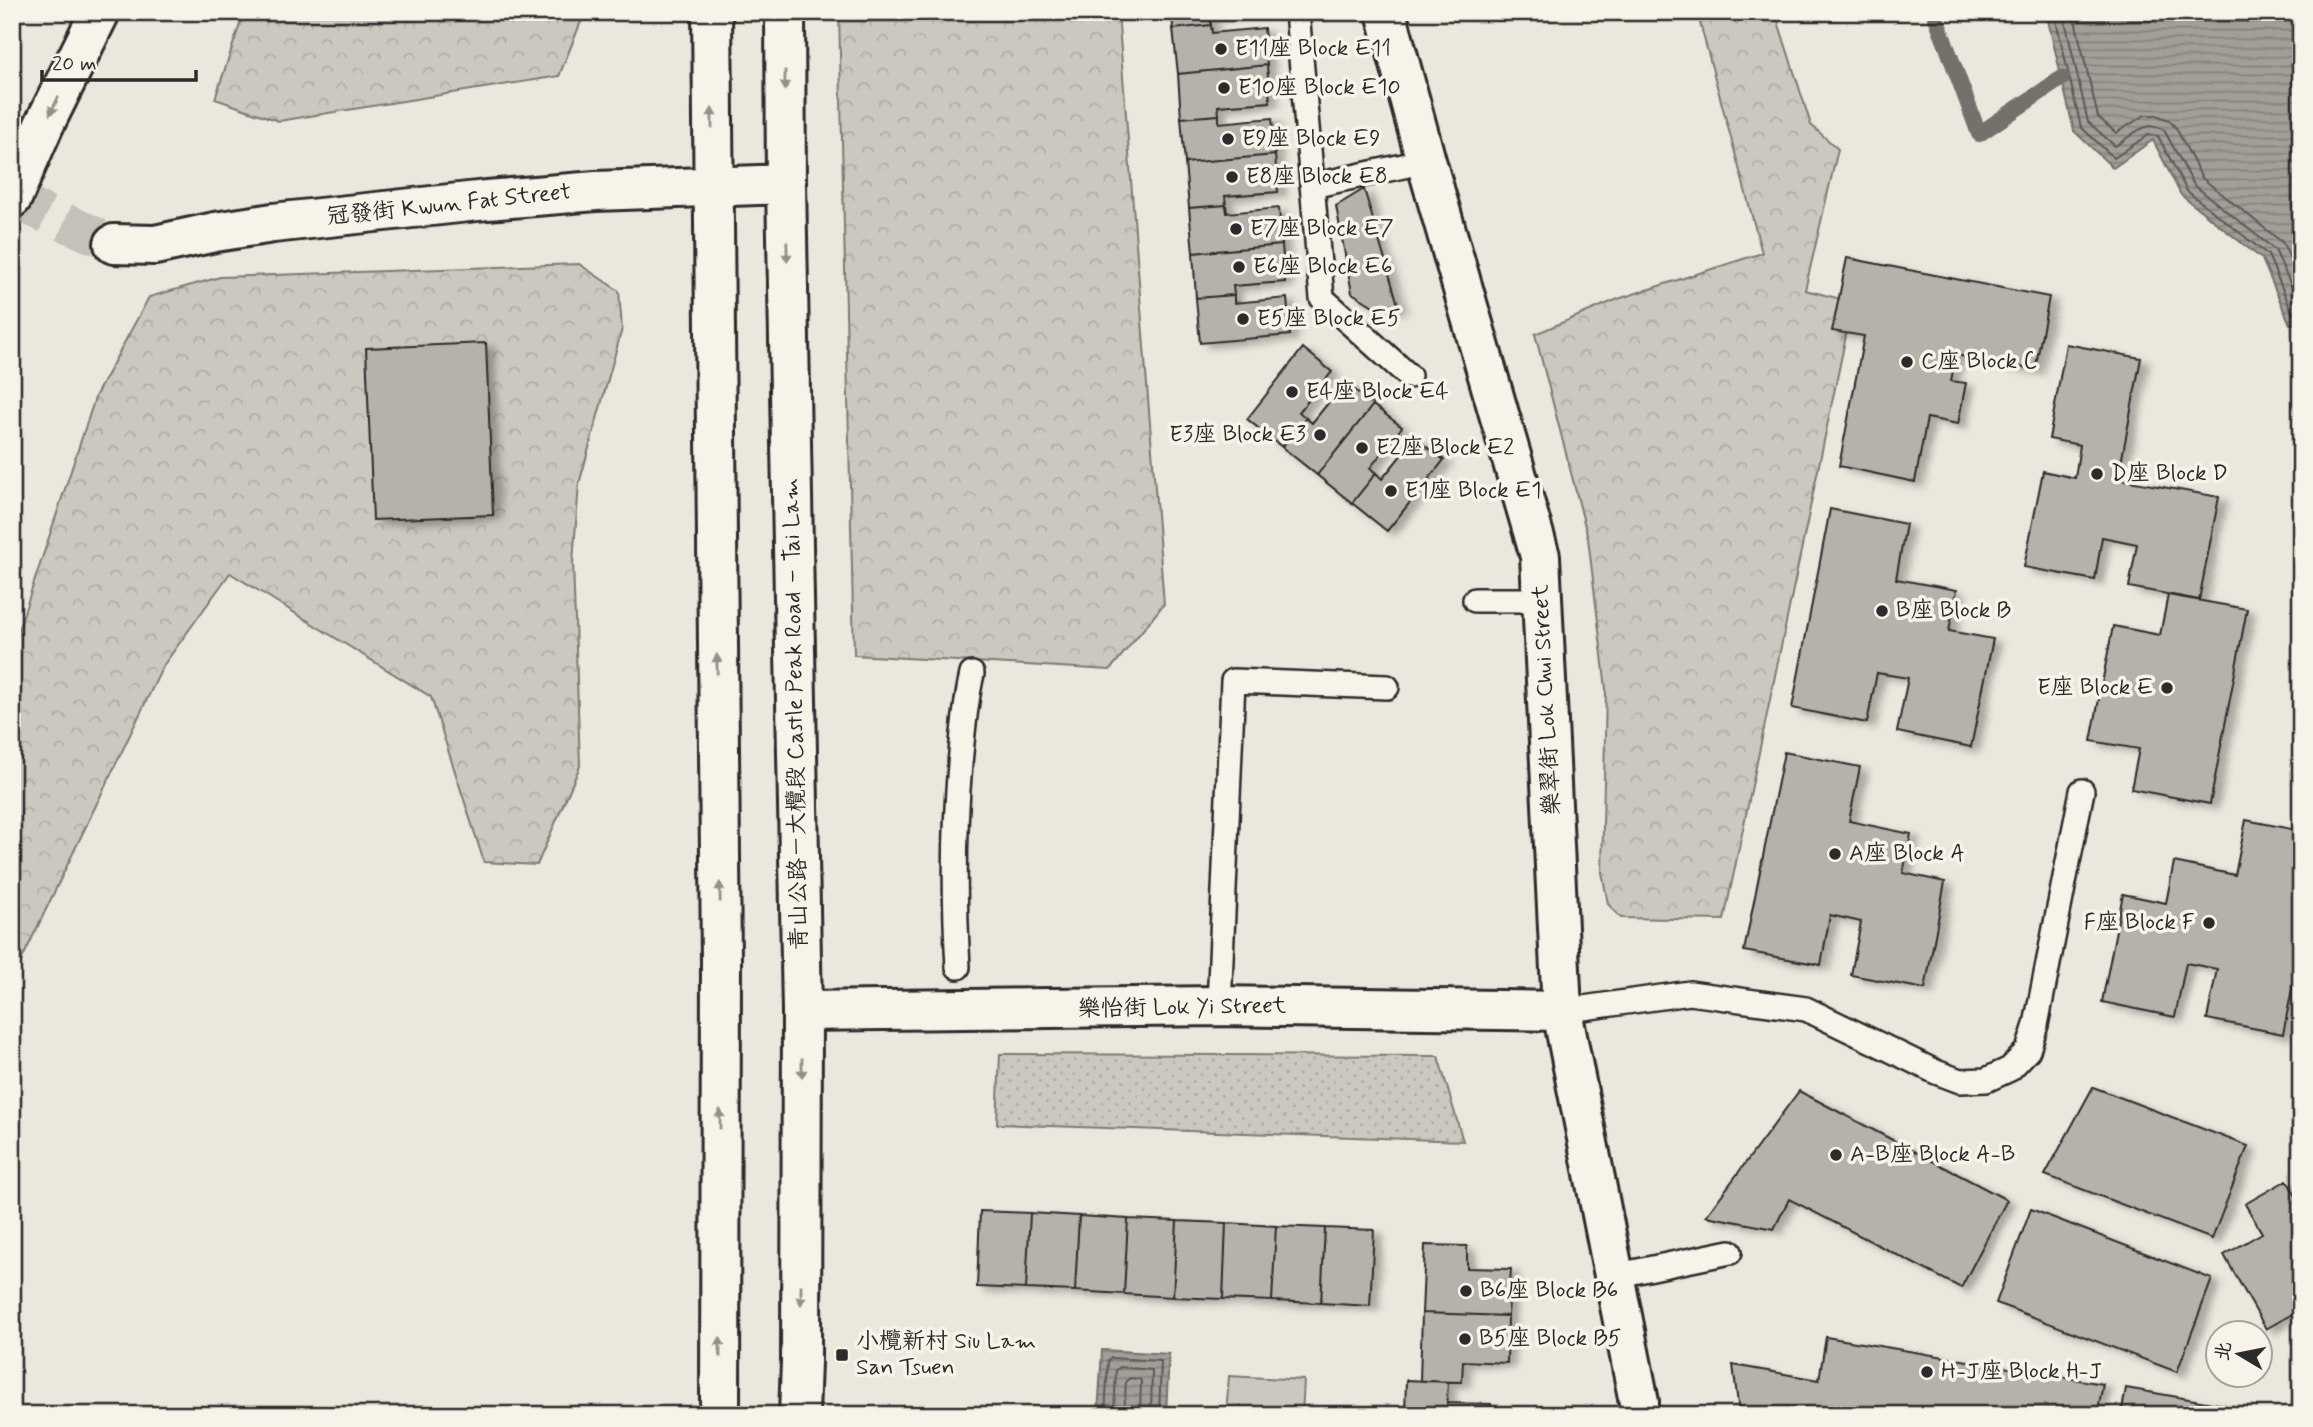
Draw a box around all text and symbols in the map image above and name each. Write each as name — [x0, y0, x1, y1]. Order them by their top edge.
place label: E11座 Block E11 — [1235, 34, 1391, 64]
scale bar — [42, 38, 196, 82]
marker: E11座 Block E11 — [1213, 41, 1229, 57]
text: 20 m — [52, 50, 97, 78]
one-way arrow — [779, 70, 791, 92]
place label: E10座 Block E10 — [1238, 73, 1401, 103]
marker: E10座 Block E10 — [1216, 80, 1232, 96]
one-way arrow — [48, 96, 59, 116]
one-way arrow — [706, 106, 718, 128]
place label: E9座 Block E9 — [1242, 124, 1380, 154]
marker: E9座 Block E9 — [1220, 131, 1236, 147]
place label: E8座 Block E8 — [1246, 162, 1388, 192]
marker: E8座 Block E8 — [1224, 169, 1240, 185]
street label: 冠發街 Kwun Fat Street — [325, 177, 573, 233]
place label: E7座 Block E7 — [1250, 214, 1394, 244]
marker: E7座 Block E7 — [1228, 221, 1244, 237]
one-way arrow — [781, 242, 793, 264]
place label: E6座 Block E6 — [1253, 252, 1392, 282]
marker: E6座 Block E6 — [1231, 259, 1247, 275]
place label: E5座 Block E5 — [1257, 304, 1400, 334]
marker: E5座 Block E5 — [1235, 311, 1251, 327]
place label: C座 Block C — [1921, 347, 2037, 377]
marker: C座 Block C — [1899, 354, 1915, 370]
place label: E4座 Block E4 — [1306, 377, 1449, 407]
marker: E4座 Block E4 — [1284, 384, 1300, 400]
place label: E3座 Block E3 — [1169, 420, 1306, 450]
marker: E3座 Block E3 — [1312, 427, 1328, 443]
place label: E2座 Block E2 — [1376, 433, 1514, 463]
marker: E2座 Block E2 — [1354, 440, 1370, 456]
place label: D座 Block D — [2111, 459, 2228, 489]
marker: D座 Block D — [2089, 466, 2105, 482]
place label: E1座 Block E1 — [1405, 476, 1541, 506]
street label: 青山公路－大欖段 Castle Peak Road – Tai Lam — [777, 478, 815, 950]
marker: E1座 Block E1 — [1383, 483, 1399, 499]
street label: 樂翠街 Lok Chui Street — [1526, 583, 1568, 816]
place label: B座 Block B — [1896, 596, 2011, 626]
marker: B座 Block B — [1874, 603, 1890, 619]
one-way arrow — [711, 653, 723, 675]
place label: E座 Block E — [2037, 673, 2153, 703]
marker: E座 Block E — [2159, 680, 2175, 696]
place label: A座 Block A — [1849, 839, 1965, 869]
marker: A座 Block A — [1827, 846, 1843, 862]
one-way arrow — [714, 880, 726, 902]
place label: F座 Block F — [2084, 908, 2195, 938]
marker: F座 Block F — [2201, 915, 2217, 931]
street label: 樂怡街 Lok Yi Street — [1077, 991, 1287, 1025]
one-way arrow — [796, 1057, 808, 1079]
one-way arrow — [714, 1108, 726, 1130]
place label: A-B座 Block A-B — [1850, 1140, 2015, 1170]
marker: A-B座 Block A-B — [1828, 1147, 1844, 1163]
place label: B6座 Block B6 — [1480, 1276, 1618, 1306]
marker: B6座 Block B6 — [1458, 1283, 1474, 1299]
one-way arrow — [795, 1284, 807, 1306]
north arrow — [2204, 1318, 2274, 1388]
place label: B5座 Block B5 — [1479, 1324, 1621, 1354]
place label: 小欖新村 Siu Lam San Tsuen — [856, 1327, 1036, 1383]
marker: B5座 Block B5 — [1457, 1331, 1473, 1347]
one-way arrow — [714, 1335, 726, 1357]
text: 北 — [2210, 1340, 2238, 1363]
marker: 小欖新村 Siu Lam San Tsuen — [834, 1347, 850, 1363]
place label: H-J座 Block H-J — [1941, 1357, 2102, 1387]
marker: H-J座 Block H-J — [1919, 1364, 1935, 1380]

